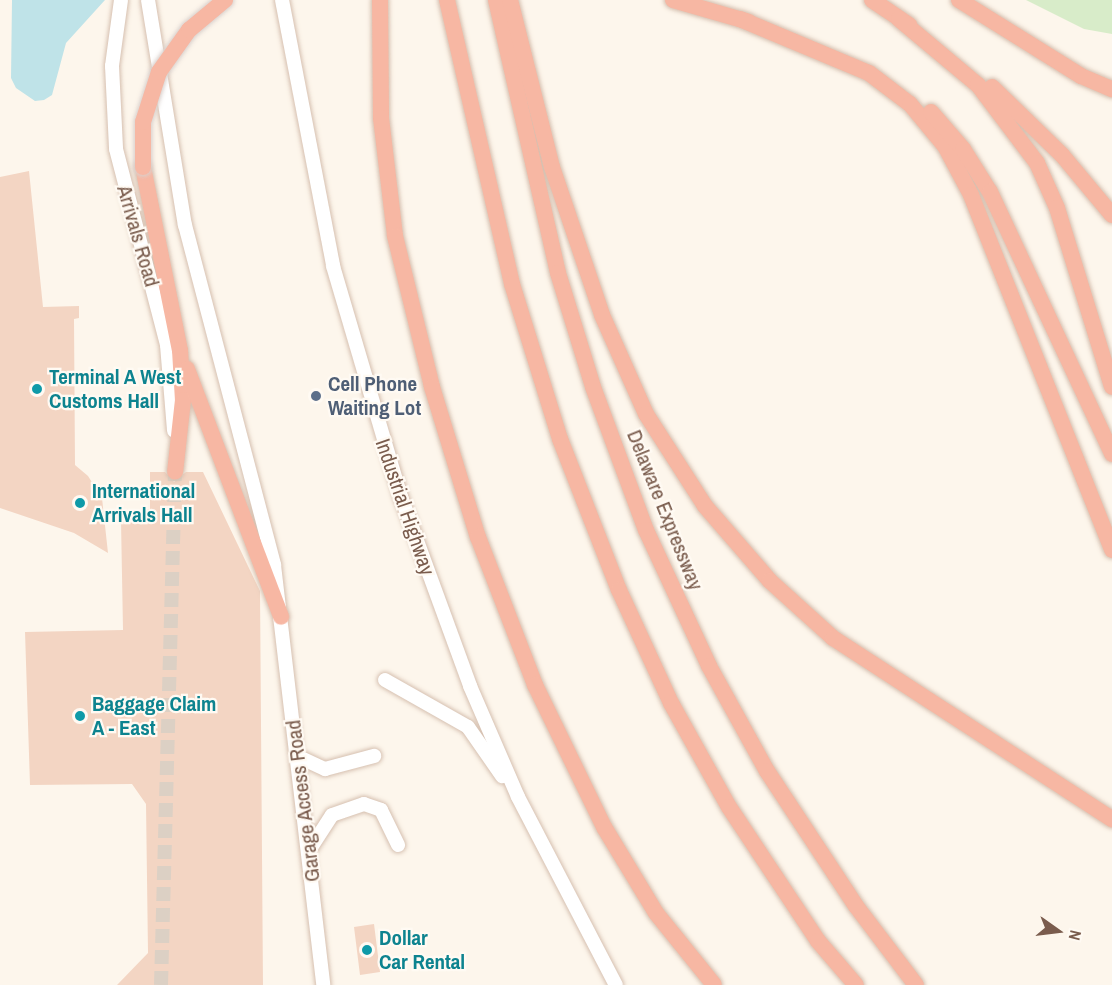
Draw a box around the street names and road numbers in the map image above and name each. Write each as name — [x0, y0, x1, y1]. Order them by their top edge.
street label: Arrivals Road — [112, 182, 164, 290]
street label: Delaware Expressway — [621, 426, 709, 594]
street label: Industrial Highway — [370, 435, 440, 579]
street label: Garage Access Road — [281, 718, 325, 884]

